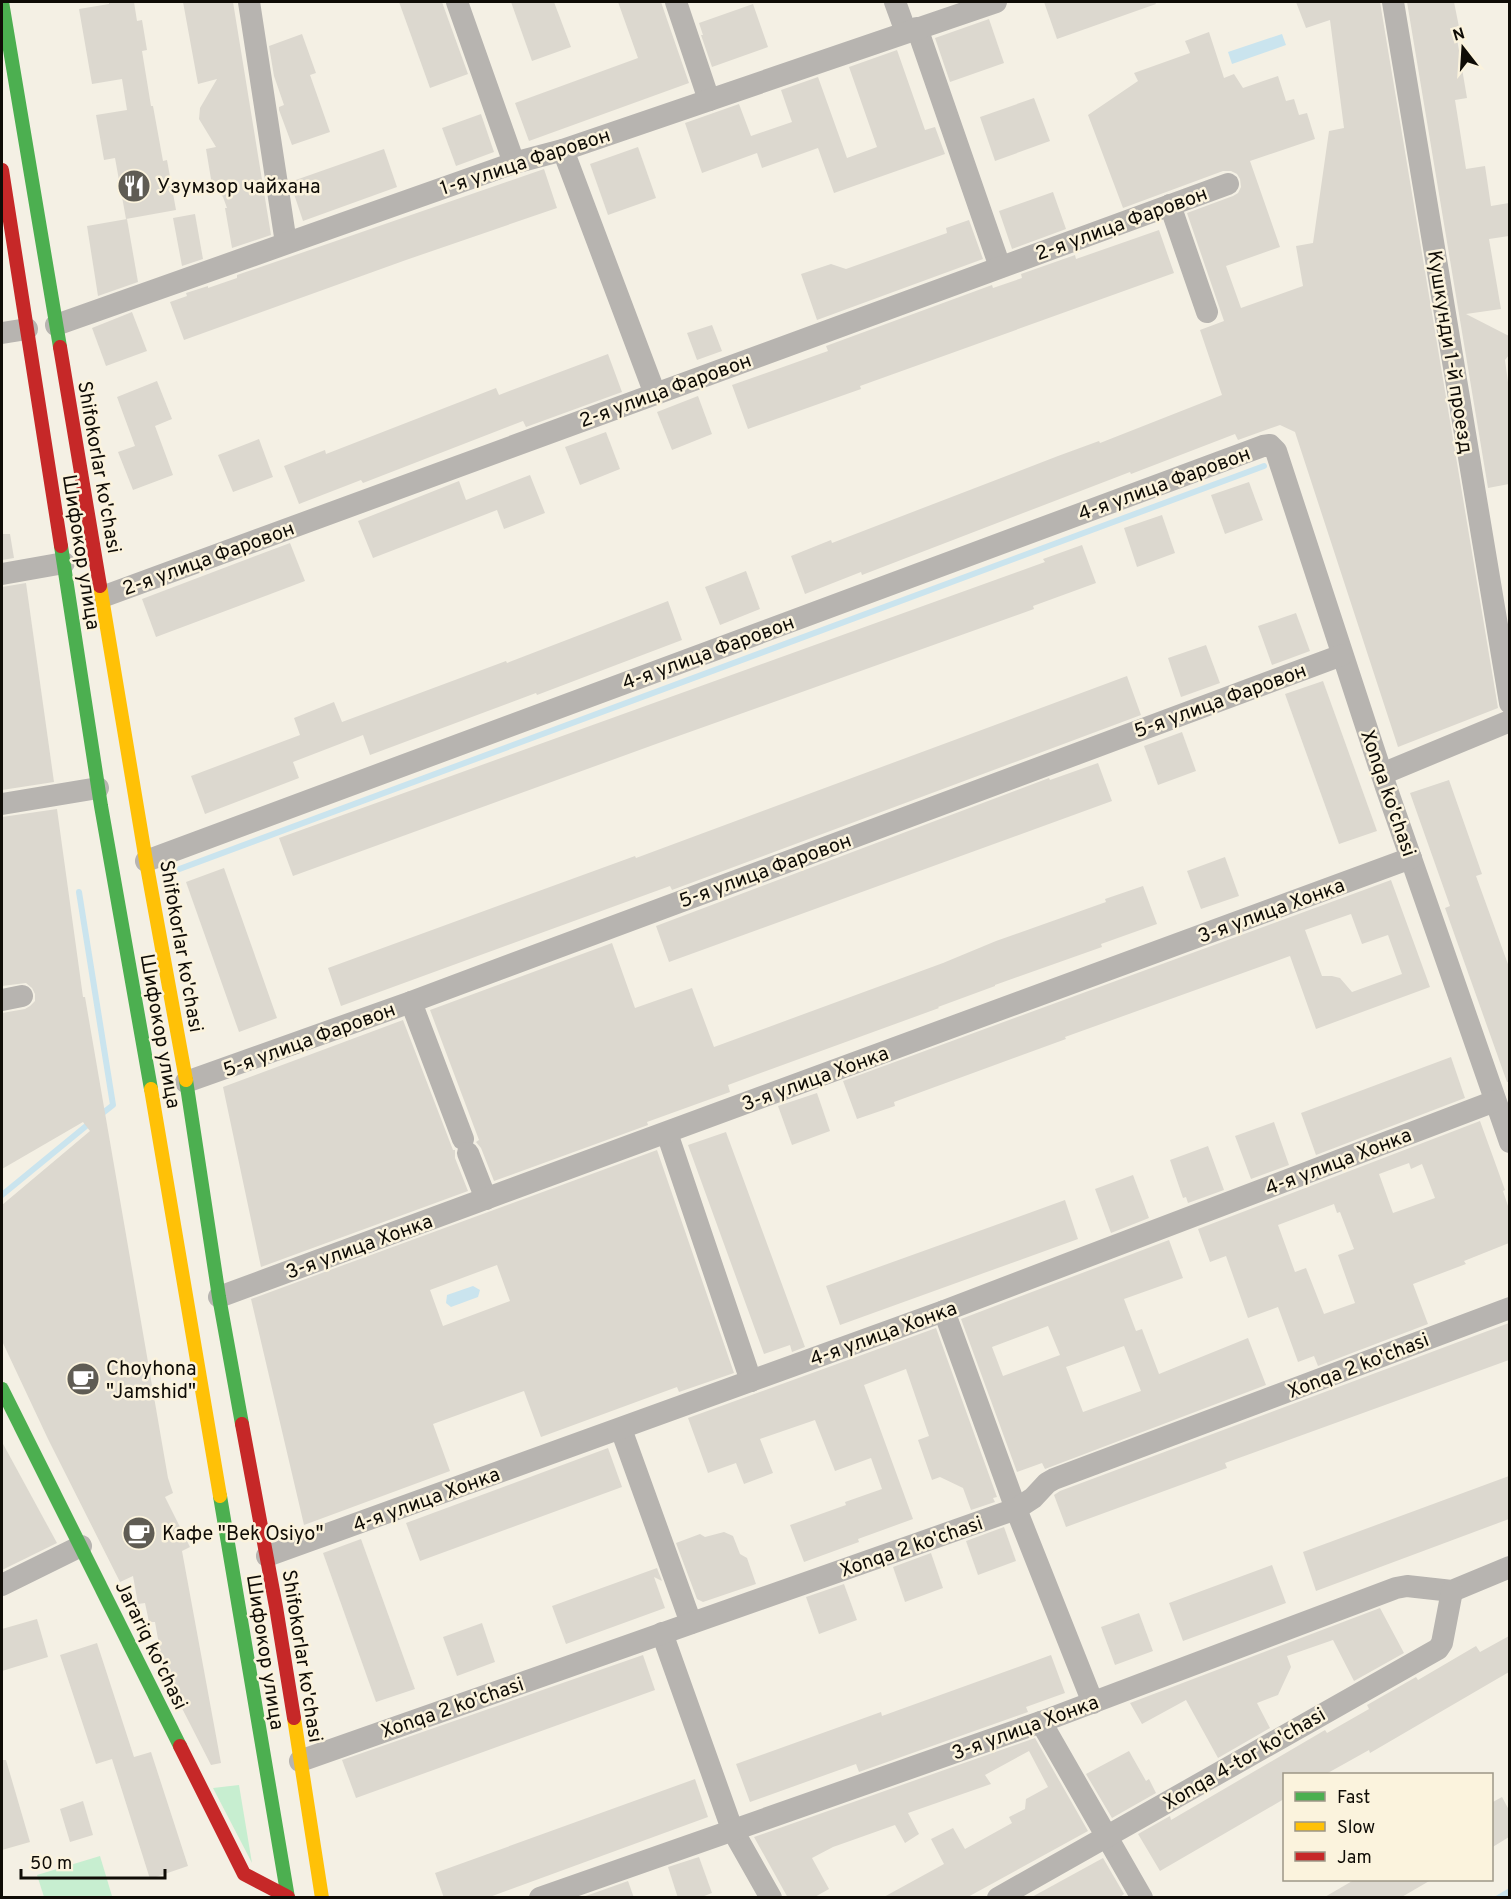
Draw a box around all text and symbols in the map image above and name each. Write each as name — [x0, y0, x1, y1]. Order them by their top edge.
north arrow — [1433, 18, 1493, 78]
text: N — [1451, 24, 1468, 47]
street label: 1-я улица Фаровон — [437, 123, 614, 203]
restaurant icon: Узумзор чайхана — [116, 168, 152, 204]
place label: Узумзор чайхана — [157, 175, 321, 201]
street label: 2-я улица Фаровон — [1032, 182, 1211, 268]
street label: Кушкунди 1-й проезд — [1420, 249, 1478, 456]
street label: 2-я улица Фаровон — [576, 349, 755, 435]
street label: Shifokorlar ko'chasi — [70, 379, 126, 556]
street label: 4-я улица Фаровон — [1075, 442, 1254, 528]
street label: Шифокор улица — [55, 473, 105, 632]
street label: 2-я улица Фаровон — [119, 517, 298, 603]
street label: 4-я улица Фаровон — [619, 611, 798, 697]
street label: 5-я улица Фаровон — [1131, 659, 1310, 745]
street label: Xonqa ko'chasi — [1353, 727, 1421, 861]
street label: 5-я улица Фаровон — [676, 829, 855, 915]
street label: Shifokorlar ko'chasi — [152, 858, 208, 1035]
street label: 3-я улица Хонка — [1195, 873, 1349, 950]
street label: Шифокор улица — [133, 952, 185, 1111]
street label: 5-я улица Фаровон — [220, 998, 399, 1084]
street label: 3-я улица Хонка — [739, 1041, 893, 1118]
street label: 4-я улица Хонка — [1262, 1123, 1416, 1203]
street label: 3-я улица Хонка — [283, 1209, 437, 1286]
street label: 4-я улица Хонка — [806, 1296, 961, 1374]
street label: Xonqa 2 ko'chasi — [1284, 1328, 1433, 1406]
place label: Choyhona "Jamshid" — [106, 1357, 197, 1406]
cafe icon: Choyhona "Jamshid" — [65, 1361, 101, 1397]
street label: 4-я улица Хонка — [349, 1462, 504, 1540]
street label: Xonqa 2 ko'chasi — [837, 1511, 987, 1585]
cafe icon: Кафе "Bek Osiyo" — [121, 1515, 157, 1551]
place label: Кафе "Bek Osiyo" — [162, 1522, 324, 1548]
street label: Shifokorlar ko'chasi — [275, 1568, 328, 1745]
street label: Шифокор улица — [239, 1573, 289, 1732]
street label: Jarariq ko'chasi — [108, 1577, 193, 1715]
street label: Xonqa 2 ko'chasi — [378, 1672, 528, 1746]
street label: 3-я улица Хонка — [949, 1690, 1103, 1767]
street label: Xonqa 4-tor ko'chasi — [1159, 1703, 1331, 1817]
legend — [1283, 1773, 1493, 1881]
text: Fast — [1337, 1787, 1370, 1810]
text: Slow — [1337, 1817, 1375, 1840]
scale bar — [21, 1842, 165, 1880]
text: Jam — [1337, 1847, 1372, 1870]
text: 50 m — [30, 1853, 72, 1876]

